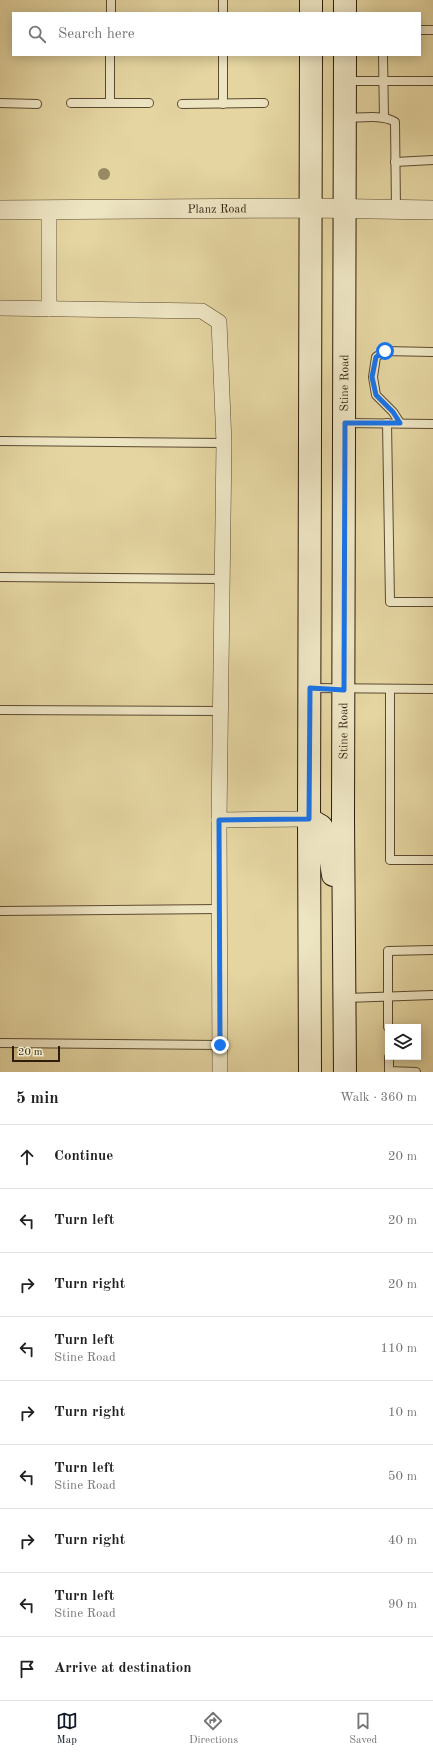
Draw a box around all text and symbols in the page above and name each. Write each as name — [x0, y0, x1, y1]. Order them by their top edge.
search box — [12, 12, 421, 56]
icon: search — [26, 23, 48, 45]
text: Search here — [58, 27, 135, 42]
street label: Planz Road — [187, 203, 247, 216]
route start — [376, 342, 394, 360]
street label: Stine Road — [339, 354, 351, 412]
street label: Stine Road — [338, 702, 350, 760]
map controls — [385, 1024, 421, 1060]
button: layers — [385, 1024, 421, 1060]
route end — [211, 1036, 229, 1054]
scale bar — [12, 1044, 60, 1063]
text: 20 m — [18, 1047, 43, 1058]
text: 5 min — [16, 1090, 59, 1107]
text: Walk · 360 m — [340, 1091, 417, 1104]
icon: ahead — [16, 1146, 38, 1168]
text: Continue — [54, 1149, 113, 1164]
text: 20 m — [388, 1150, 417, 1163]
icon: left — [16, 1210, 38, 1232]
text: Turn left — [54, 1213, 114, 1228]
text: 20 m — [388, 1214, 417, 1227]
icon: right — [16, 1274, 38, 1296]
text: Turn right — [54, 1277, 125, 1292]
text: 20 m — [388, 1278, 417, 1291]
text: Turn left — [54, 1333, 114, 1348]
icon: left — [16, 1338, 38, 1360]
text: 110 m — [380, 1342, 417, 1355]
text: Stine Road — [54, 1351, 116, 1364]
icon: right — [16, 1402, 38, 1424]
text: Turn right — [54, 1405, 125, 1420]
text: 10 m — [388, 1406, 417, 1419]
text: Turn left — [54, 1461, 114, 1476]
icon: left — [16, 1466, 38, 1488]
text: 50 m — [388, 1470, 417, 1483]
text: Stine Road — [54, 1479, 116, 1492]
icon: right — [16, 1530, 38, 1552]
text: Turn right — [54, 1533, 125, 1548]
text: 40 m — [388, 1534, 417, 1547]
text: Turn left — [54, 1589, 114, 1604]
icon: left — [16, 1594, 38, 1616]
text: 90 m — [388, 1598, 417, 1611]
text: Stine Road — [54, 1607, 116, 1620]
icon: arrive — [16, 1658, 38, 1680]
text: Arrive at destination — [54, 1661, 192, 1676]
tab: Map — [56, 1710, 78, 1748]
tab: Directions — [189, 1710, 238, 1748]
tab: Saved — [349, 1710, 377, 1748]

